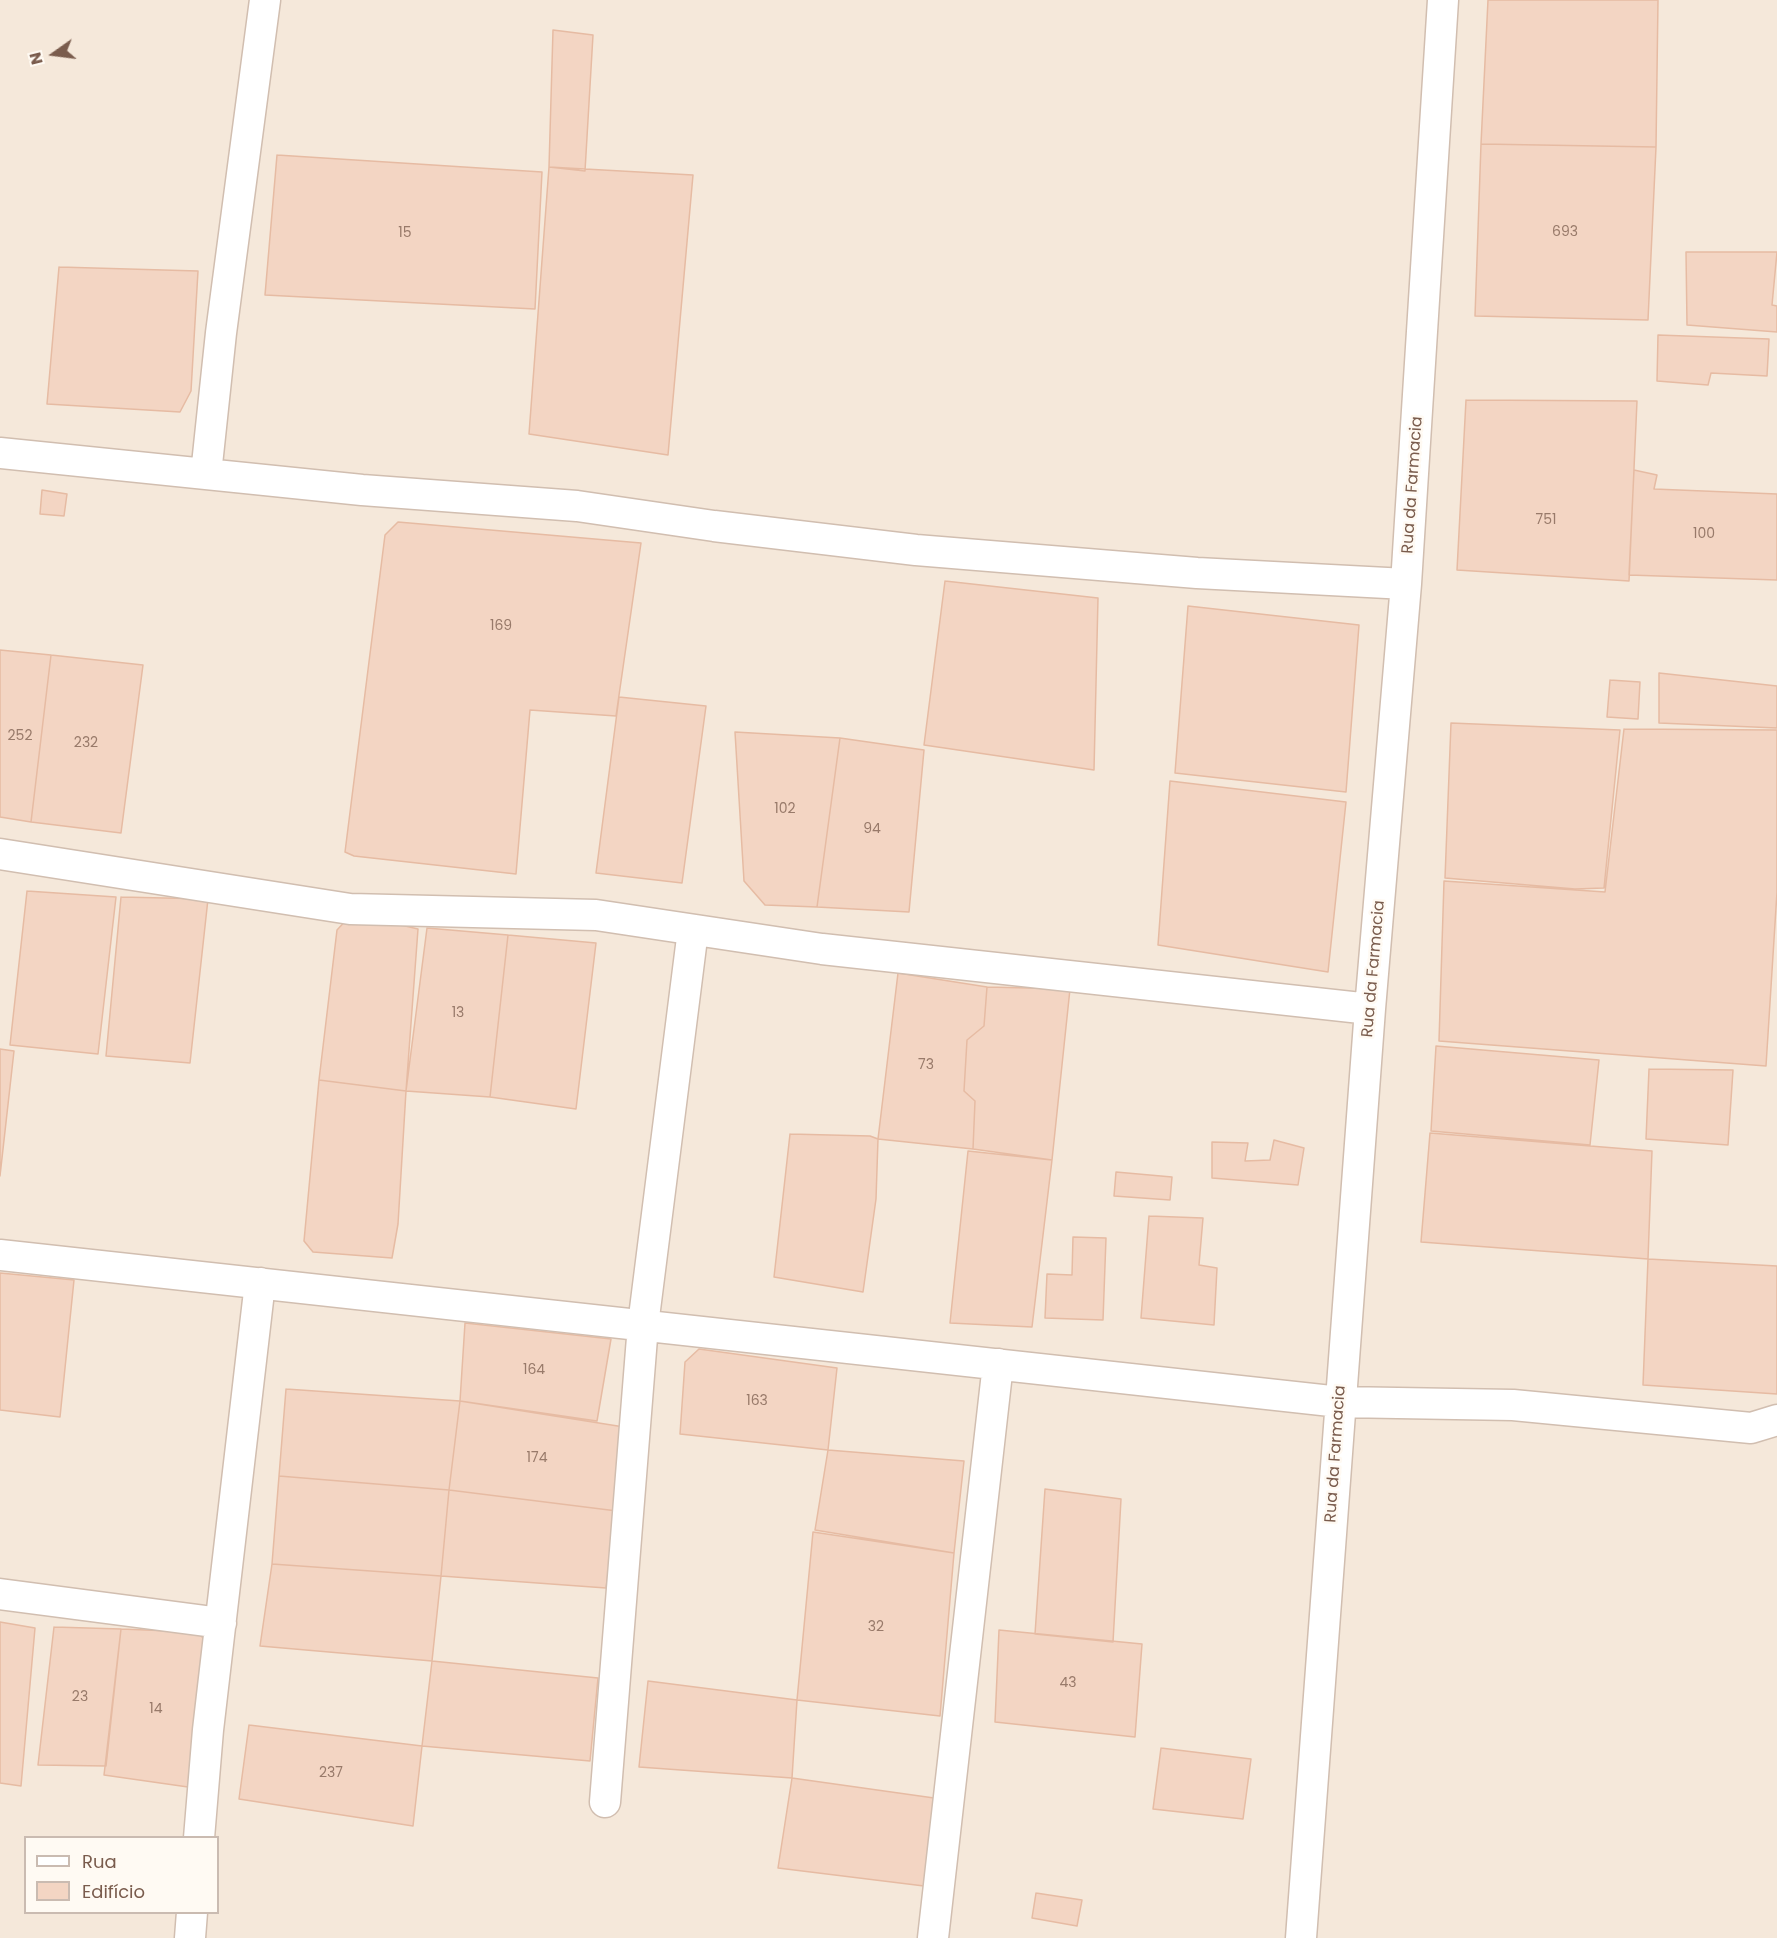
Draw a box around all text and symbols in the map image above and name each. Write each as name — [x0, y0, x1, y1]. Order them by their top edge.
north arrow — [24, 24, 84, 84]
text: N — [23, 50, 49, 67]
house number: 693 — [1552, 224, 1578, 240]
house number: 15 — [398, 225, 412, 241]
street label: Rua da Farmacia — [1399, 416, 1427, 554]
house number: 751 — [1536, 512, 1556, 528]
house number: 100 — [1693, 526, 1715, 542]
house number: 169 — [490, 618, 512, 634]
house number: 252 — [8, 728, 32, 744]
house number: 232 — [74, 735, 98, 751]
house number: 102 — [774, 801, 796, 817]
house number: 94 — [863, 821, 881, 837]
street label: Rua da Farmacia — [1358, 900, 1390, 1038]
house number: 13 — [452, 1005, 464, 1021]
house number: 73 — [918, 1057, 934, 1073]
house number: 164 — [523, 1362, 545, 1378]
street label: Rua da Farmacia — [1322, 1385, 1350, 1523]
house number: 163 — [746, 1393, 768, 1409]
house number: 174 — [527, 1450, 547, 1466]
house number: 32 — [868, 1619, 884, 1635]
house number: 43 — [1059, 1675, 1077, 1691]
house number: 23 — [72, 1689, 88, 1705]
house number: 14 — [149, 1701, 163, 1717]
house number: 237 — [319, 1765, 343, 1781]
legend — [24, 1836, 219, 1914]
text: Rua — [82, 1849, 117, 1874]
text: Edifício — [82, 1879, 145, 1904]

